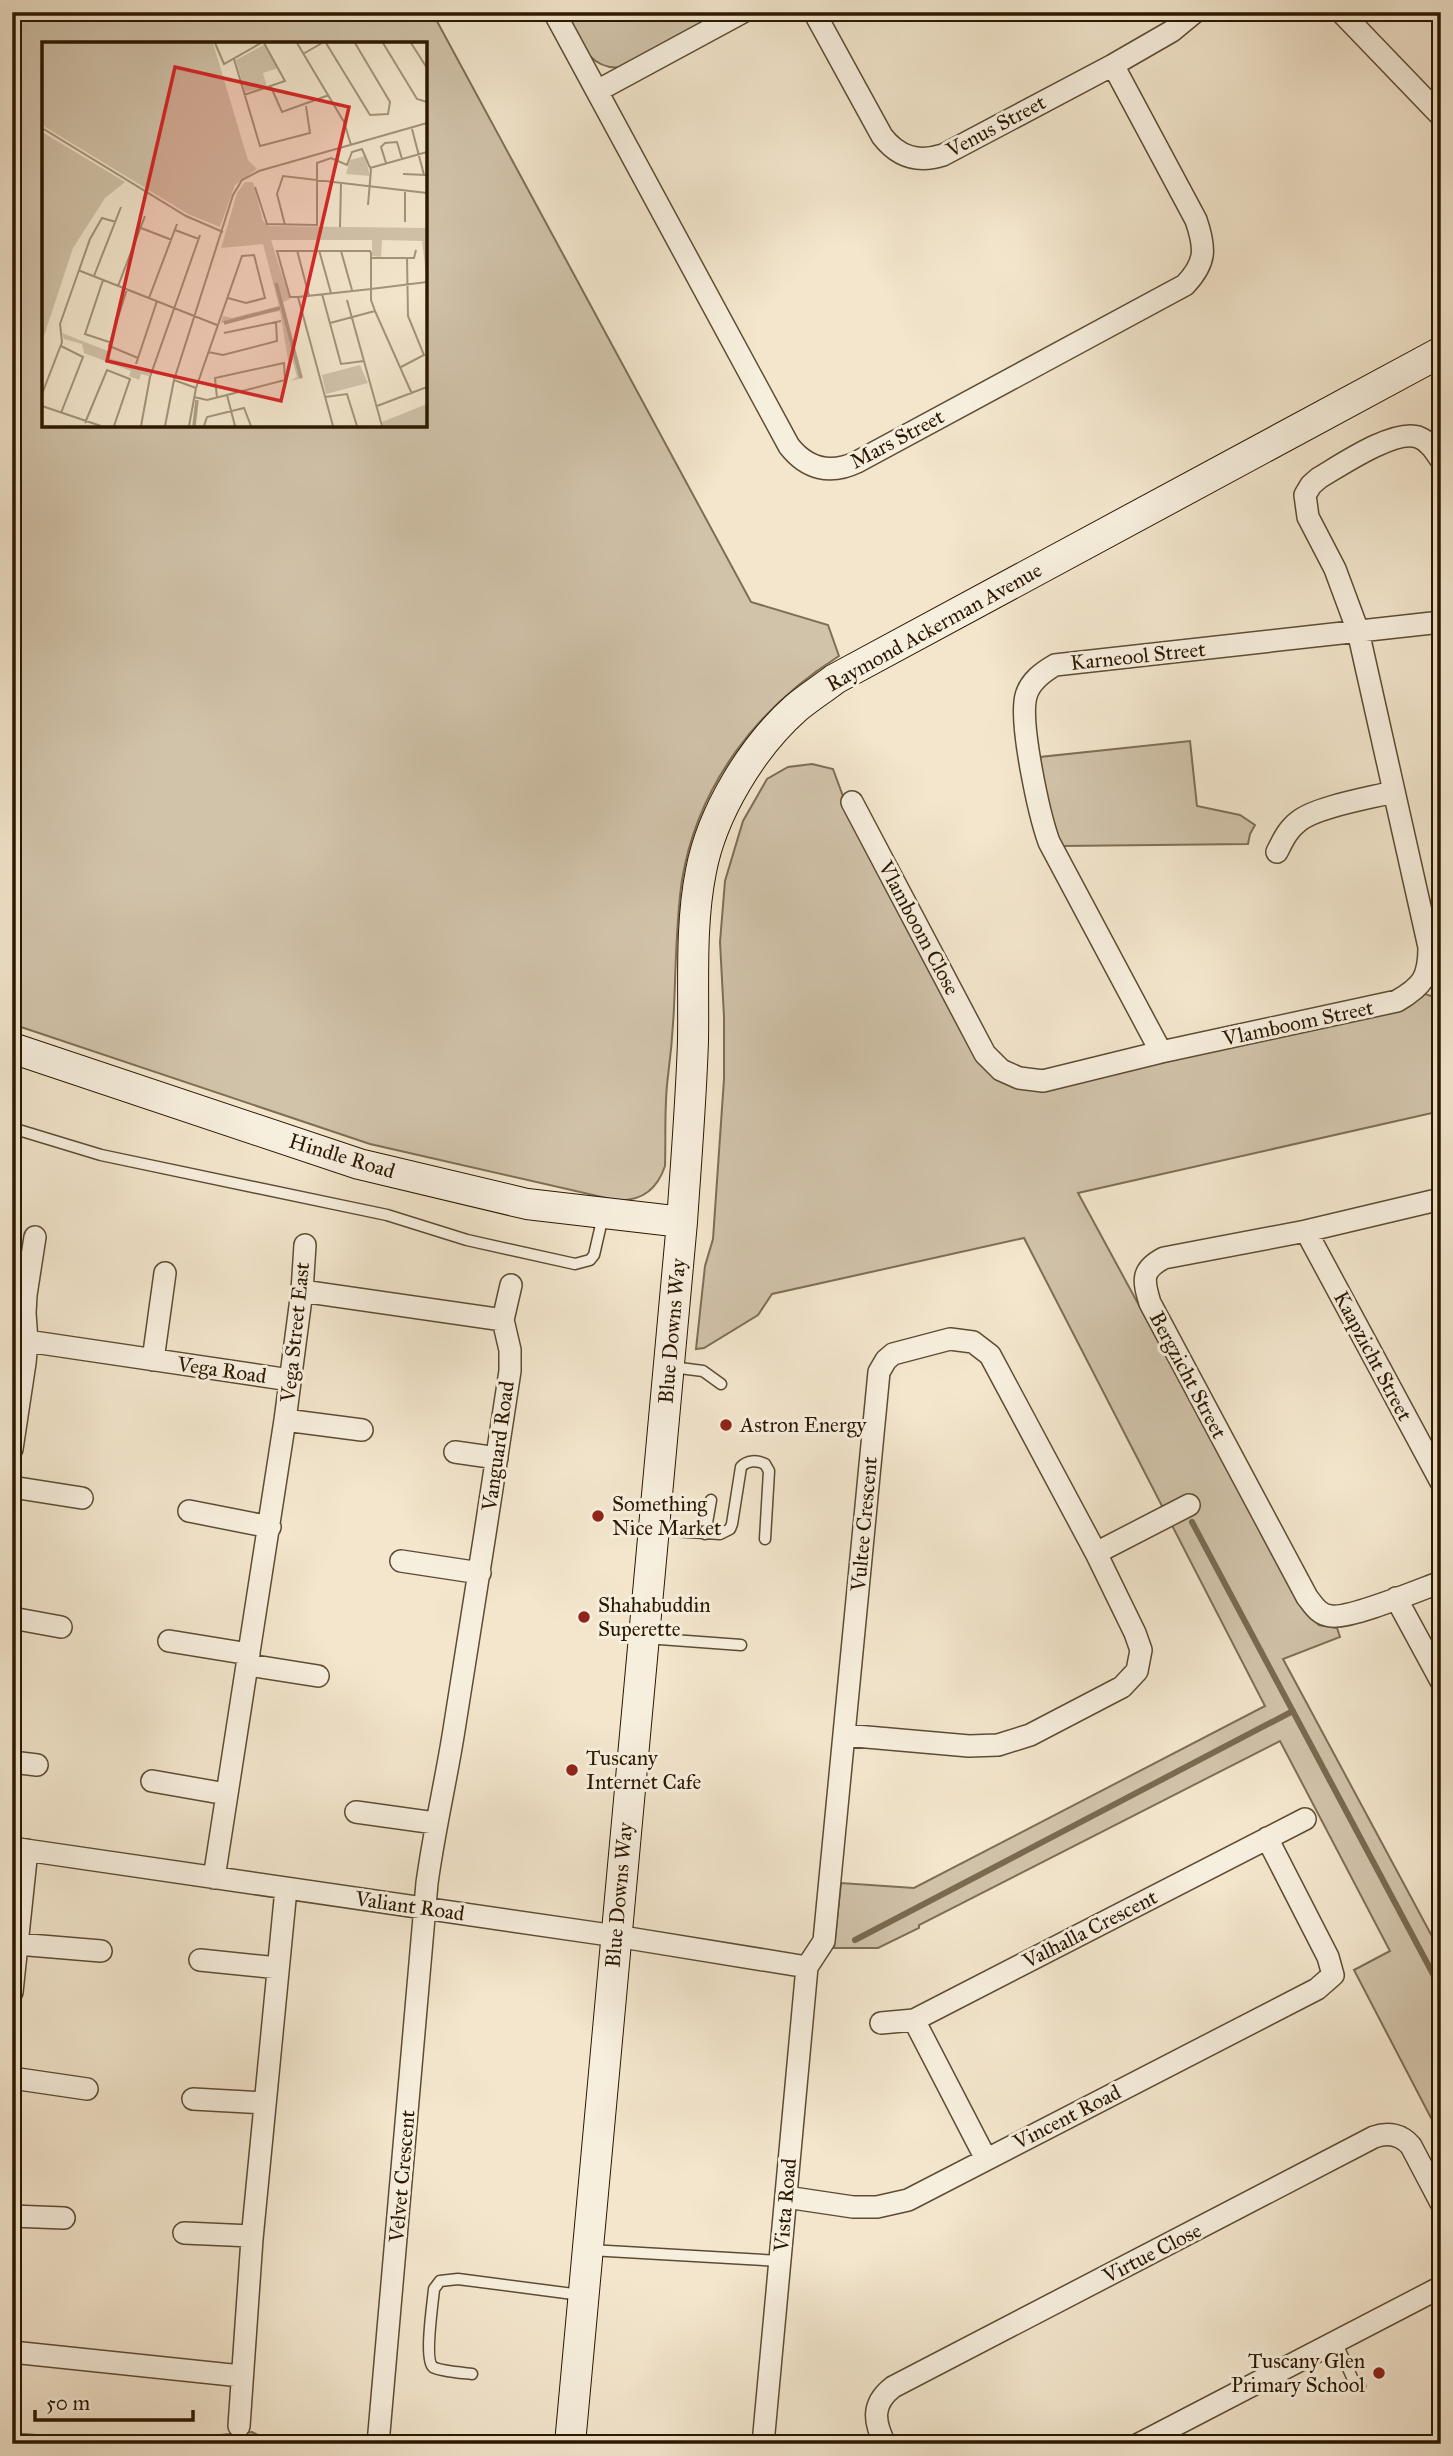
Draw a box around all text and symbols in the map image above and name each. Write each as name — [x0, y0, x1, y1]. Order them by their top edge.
inset map — [42, 42, 427, 427]
street label: Venus Street — [941, 89, 1051, 163]
street label: Mars Street — [846, 403, 949, 475]
street label: Raymond Ackerman Avenue — [822, 557, 1047, 697]
street label: Karneool Street — [1069, 636, 1207, 676]
street label: Vlamboom Close — [872, 856, 965, 1000]
street label: Vlamboom Street — [1219, 994, 1376, 1052]
street label: Hindle Road — [286, 1128, 399, 1185]
street label: Blue Downs Way — [653, 1256, 691, 1405]
street label: Vega Street East — [275, 1260, 315, 1404]
street label: Kaapzicht Street — [1328, 1287, 1418, 1426]
street label: Bergzicht Street — [1144, 1307, 1233, 1444]
street label: Vega Road — [175, 1351, 269, 1389]
street label: Vanguard Road — [476, 1379, 520, 1514]
place label: Astron Energy — [739, 1412, 867, 1438]
marker: Astron Energy — [718, 1417, 734, 1433]
street label: Vultee Crescent — [845, 1455, 883, 1593]
place label: Something Nice Market — [612, 1491, 722, 1541]
marker: Something Nice Market — [590, 1508, 606, 1524]
place label: Shahabuddin Superette — [598, 1592, 711, 1642]
marker: Shahabuddin Superette — [576, 1609, 592, 1625]
place label: Tuscany Internet Cafe — [586, 1745, 701, 1795]
marker: Tuscany Internet Cafe — [564, 1762, 580, 1778]
street label: Blue Downs Way — [600, 1820, 638, 1969]
street label: Valhalla Crescent — [1017, 1884, 1162, 1975]
street label: Valiant Road — [353, 1885, 467, 1927]
street label: Vincent Road — [1008, 2079, 1126, 2156]
street label: Velvet Crescent — [383, 2108, 421, 2244]
street label: Vista Road — [768, 2157, 802, 2254]
street label: Virtue Close — [1097, 2217, 1206, 2289]
place label: Tuscany Glen Primary School — [1231, 2348, 1365, 2398]
marker: Tuscany Glen Primary School — [1371, 2365, 1387, 2381]
scale bar — [35, 2379, 192, 2423]
text: 50 m — [46, 2390, 91, 2416]

